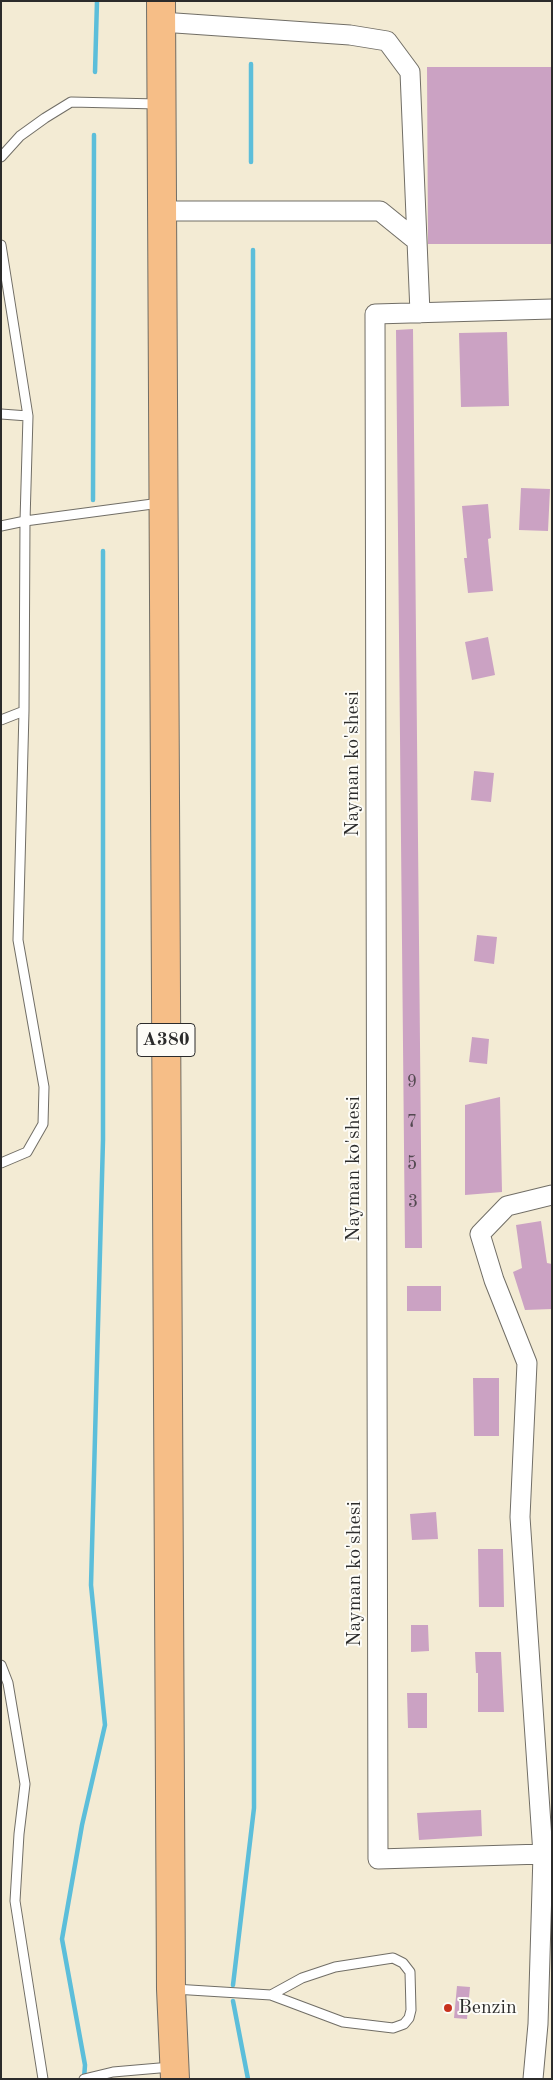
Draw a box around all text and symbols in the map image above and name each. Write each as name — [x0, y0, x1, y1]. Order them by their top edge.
street label: Nayman ko'shesi — [341, 691, 365, 837]
road number: A380 — [137, 1024, 195, 1056]
house number: 9 — [407, 1071, 417, 1093]
street label: Nayman ko'shesi — [342, 1096, 366, 1242]
house number: 7 — [407, 1111, 417, 1133]
house number: 5 — [407, 1153, 417, 1175]
house number: 3 — [408, 1191, 418, 1213]
street label: Nayman ko'shesi — [343, 1501, 367, 1647]
place label: Benzin — [458, 1996, 517, 2020]
marker: Benzin — [442, 2002, 454, 2014]

